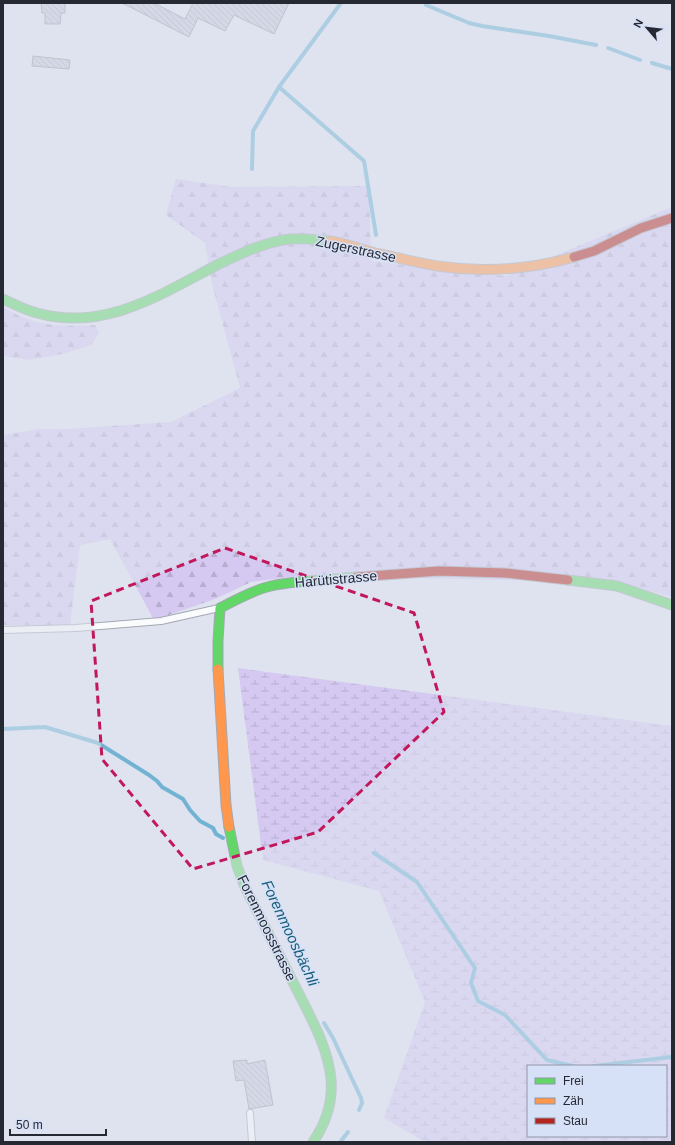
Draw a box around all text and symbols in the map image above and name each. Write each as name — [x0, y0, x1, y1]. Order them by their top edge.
north arrow — [627, 8, 667, 48]
text: N — [631, 17, 645, 30]
street label: Zugerstrasse — [314, 233, 398, 265]
street label: Harütistrasse — [294, 567, 378, 591]
street label: Forenmoosstrasse — [234, 872, 300, 984]
water label: Forenmoosbächli — [258, 877, 323, 989]
legend — [527, 1065, 667, 1137]
text: Frei — [563, 1074, 584, 1088]
text: Zäh — [563, 1094, 584, 1108]
scale bar — [10, 1111, 106, 1137]
text: Stau — [563, 1114, 588, 1128]
text: 50 m — [16, 1118, 43, 1132]

